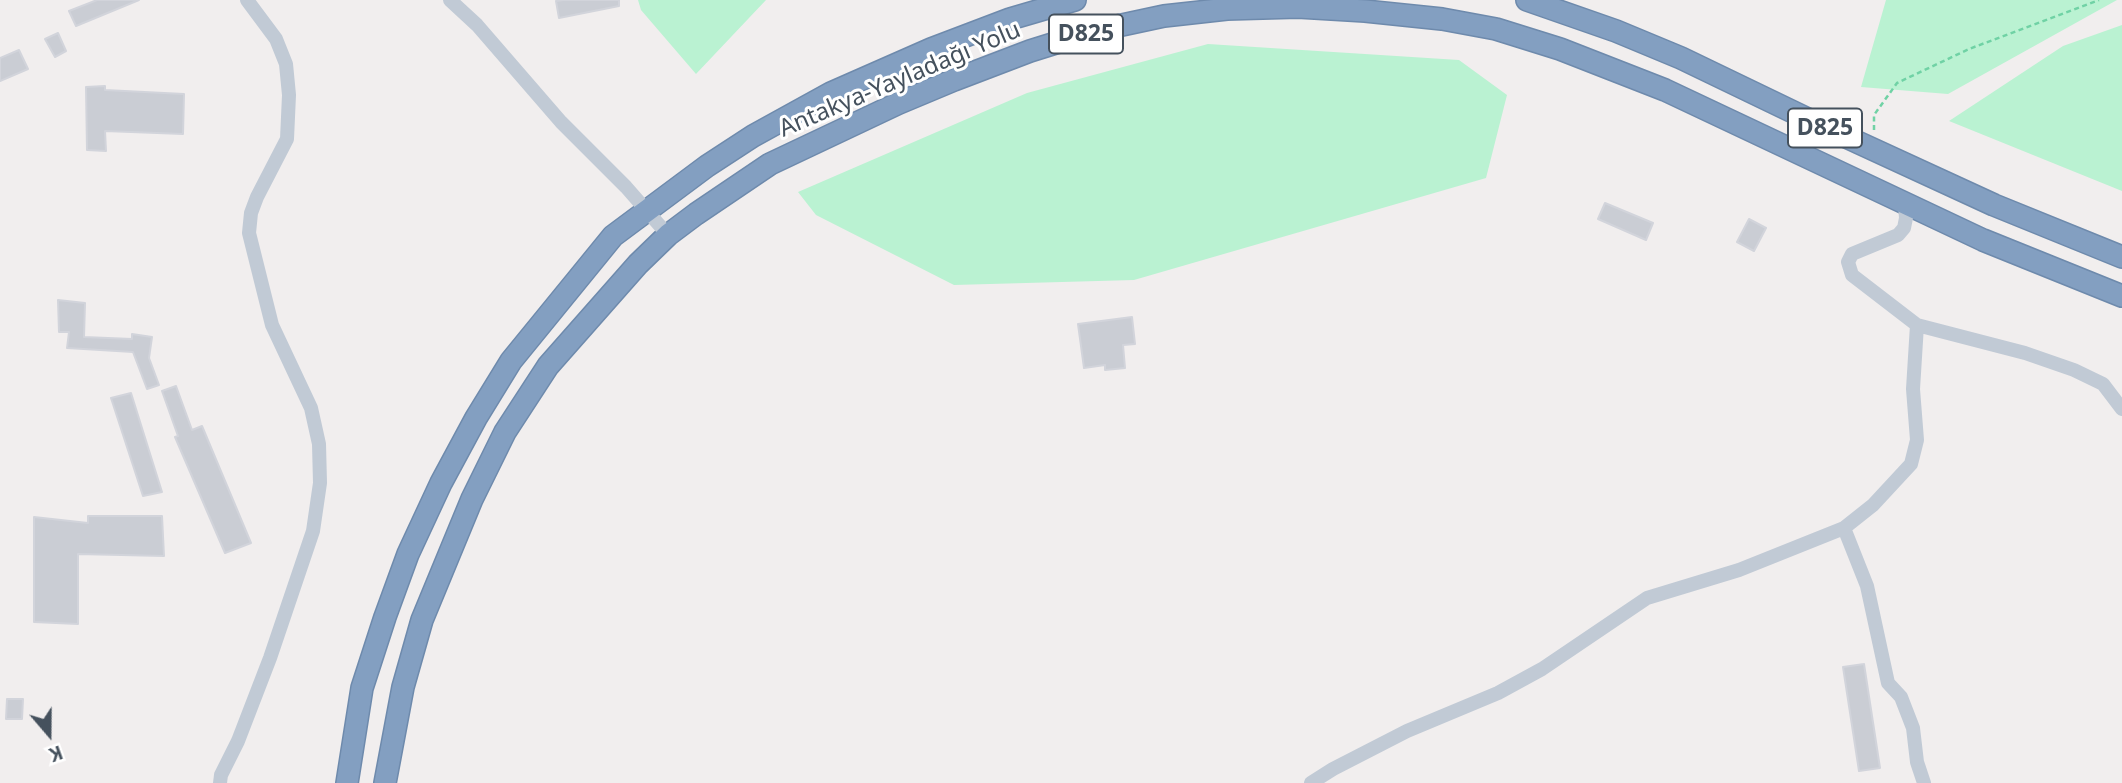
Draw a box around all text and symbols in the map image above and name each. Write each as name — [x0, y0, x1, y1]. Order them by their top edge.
road number: D825 — [1049, 14, 1123, 54]
street label: Antakya-Yayladağı Yolu — [775, 16, 1025, 144]
road number: D825 — [1788, 108, 1862, 148]
north arrow — [14, 699, 84, 769]
text: K — [46, 739, 67, 768]

